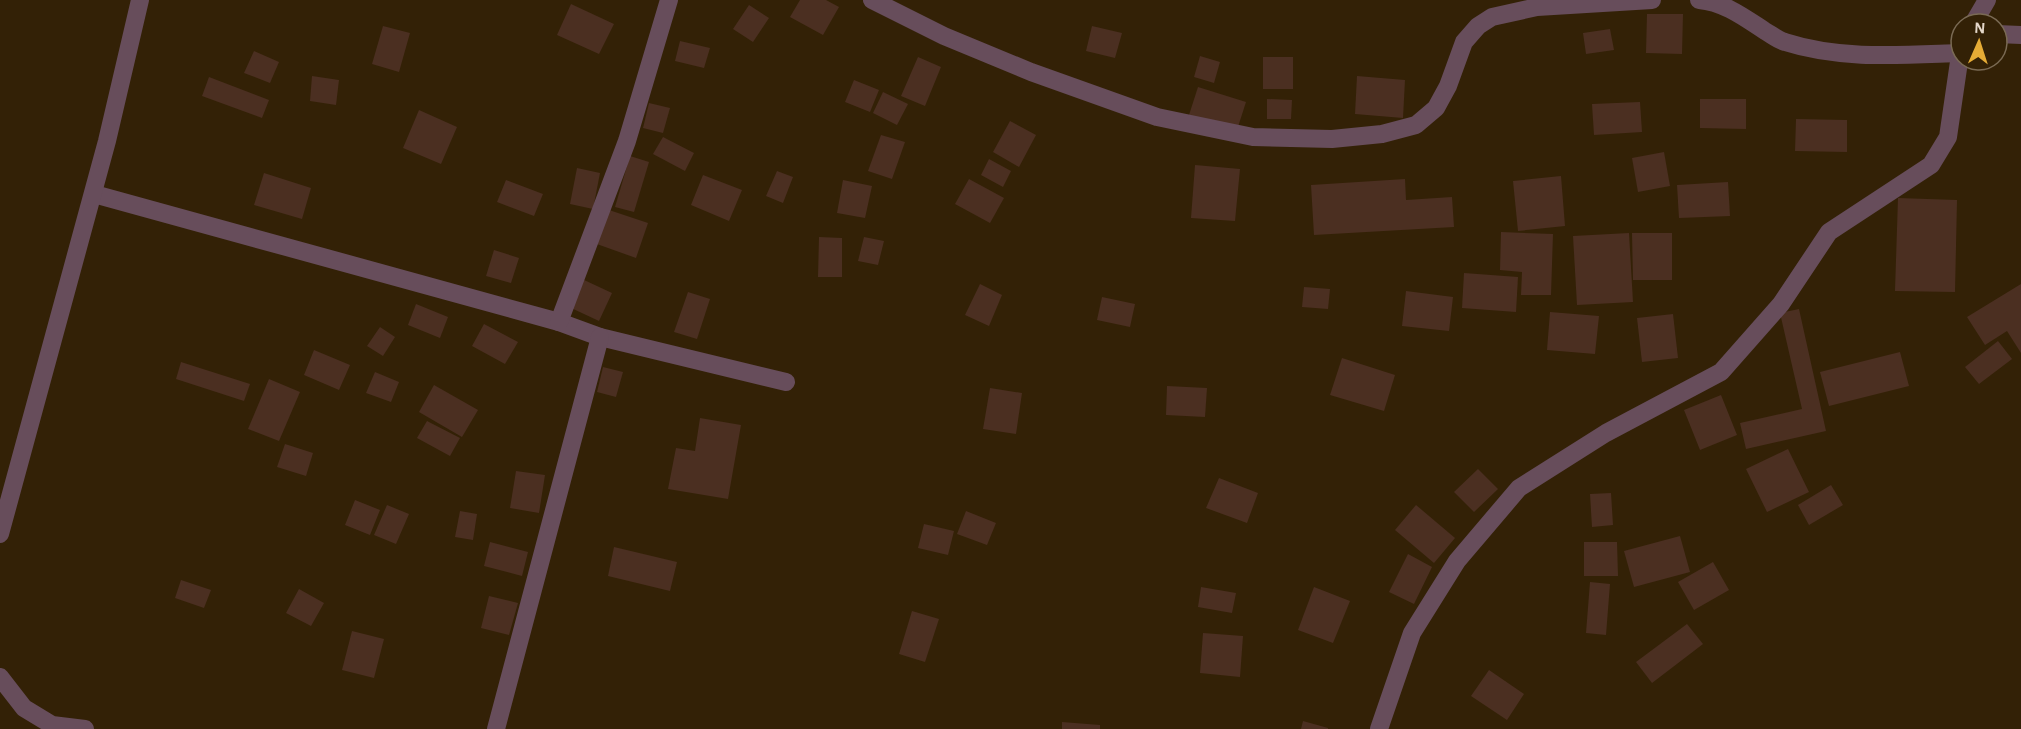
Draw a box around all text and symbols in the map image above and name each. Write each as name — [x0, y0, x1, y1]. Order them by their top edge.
north arrow — [1949, 12, 2009, 72]
text: N — [1974, 20, 1986, 36]

